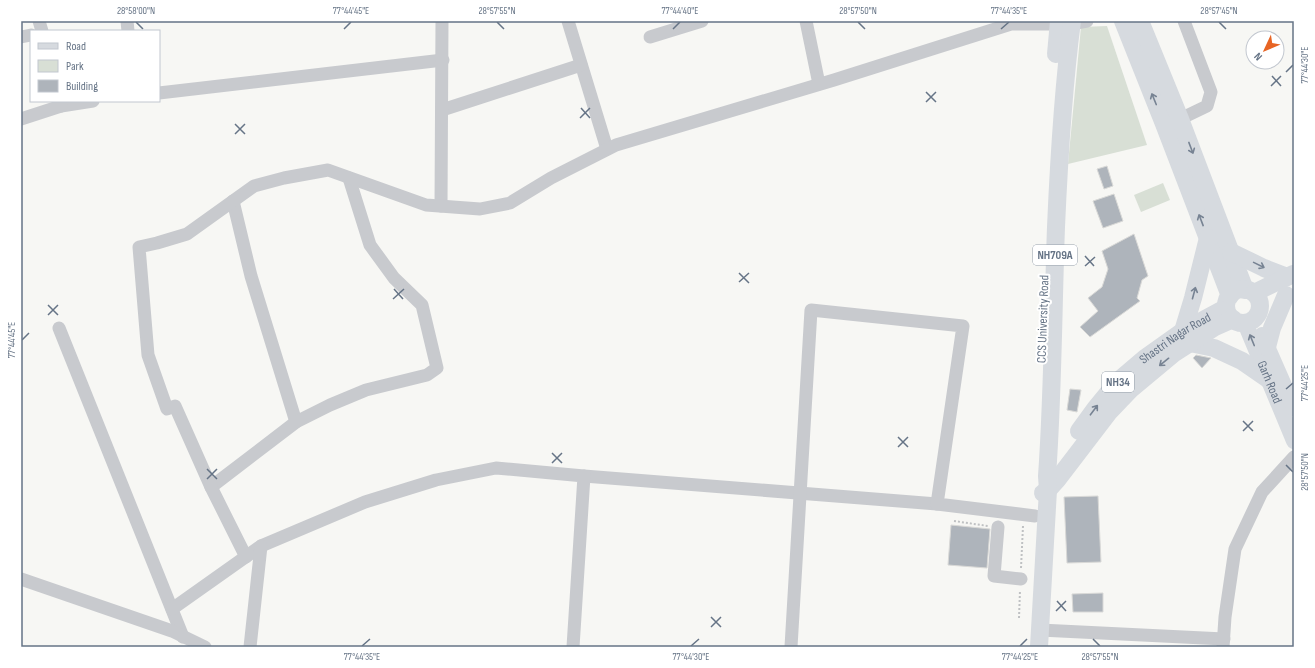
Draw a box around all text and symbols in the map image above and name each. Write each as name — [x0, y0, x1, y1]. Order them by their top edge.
text: 28°58'00"N — [117, 5, 155, 17]
text: 77°44'45"E — [333, 5, 369, 17]
text: 28°57'55"N — [478, 5, 516, 17]
text: 77°44'40"E — [662, 5, 698, 17]
text: 28°57'50"N — [839, 5, 877, 17]
text: 77°44'35"E — [991, 5, 1027, 17]
text: 28°57'45"N — [1200, 5, 1238, 17]
legend — [30, 30, 160, 102]
north arrow — [1245, 30, 1285, 70]
text: Road — [66, 39, 86, 54]
text: 77°44'30"E — [1299, 47, 1311, 83]
text: N — [1251, 50, 1265, 63]
text: Park — [66, 59, 84, 74]
text: Building — [66, 79, 98, 94]
one-way arrow — [1150, 93, 1158, 105]
one-way arrow — [1188, 142, 1196, 154]
one-way arrow — [1197, 215, 1205, 227]
road number: NH709A — [1033, 245, 1077, 265]
one-way arrow — [1252, 262, 1264, 269]
street label: CCS University Road — [1033, 275, 1053, 363]
one-way arrow — [1191, 287, 1198, 300]
street label: Shastri Nagar Road — [1136, 309, 1214, 367]
text: 77°44'45"E — [6, 322, 18, 358]
one-way arrow — [1248, 335, 1256, 347]
one-way arrow — [1158, 357, 1169, 366]
street label: Garh Road — [1254, 358, 1285, 406]
text: 77°44'25"E — [1299, 365, 1311, 401]
road number: NH34 — [1102, 372, 1134, 392]
one-way arrow — [1090, 405, 1099, 416]
text: 28°57'50"N — [1299, 453, 1311, 491]
text: 77°44'35"E — [344, 651, 380, 663]
text: 77°44'30"E — [673, 651, 709, 663]
text: 77°44'25"E — [1002, 651, 1038, 663]
text: 28°57'55"N — [1081, 651, 1119, 663]

